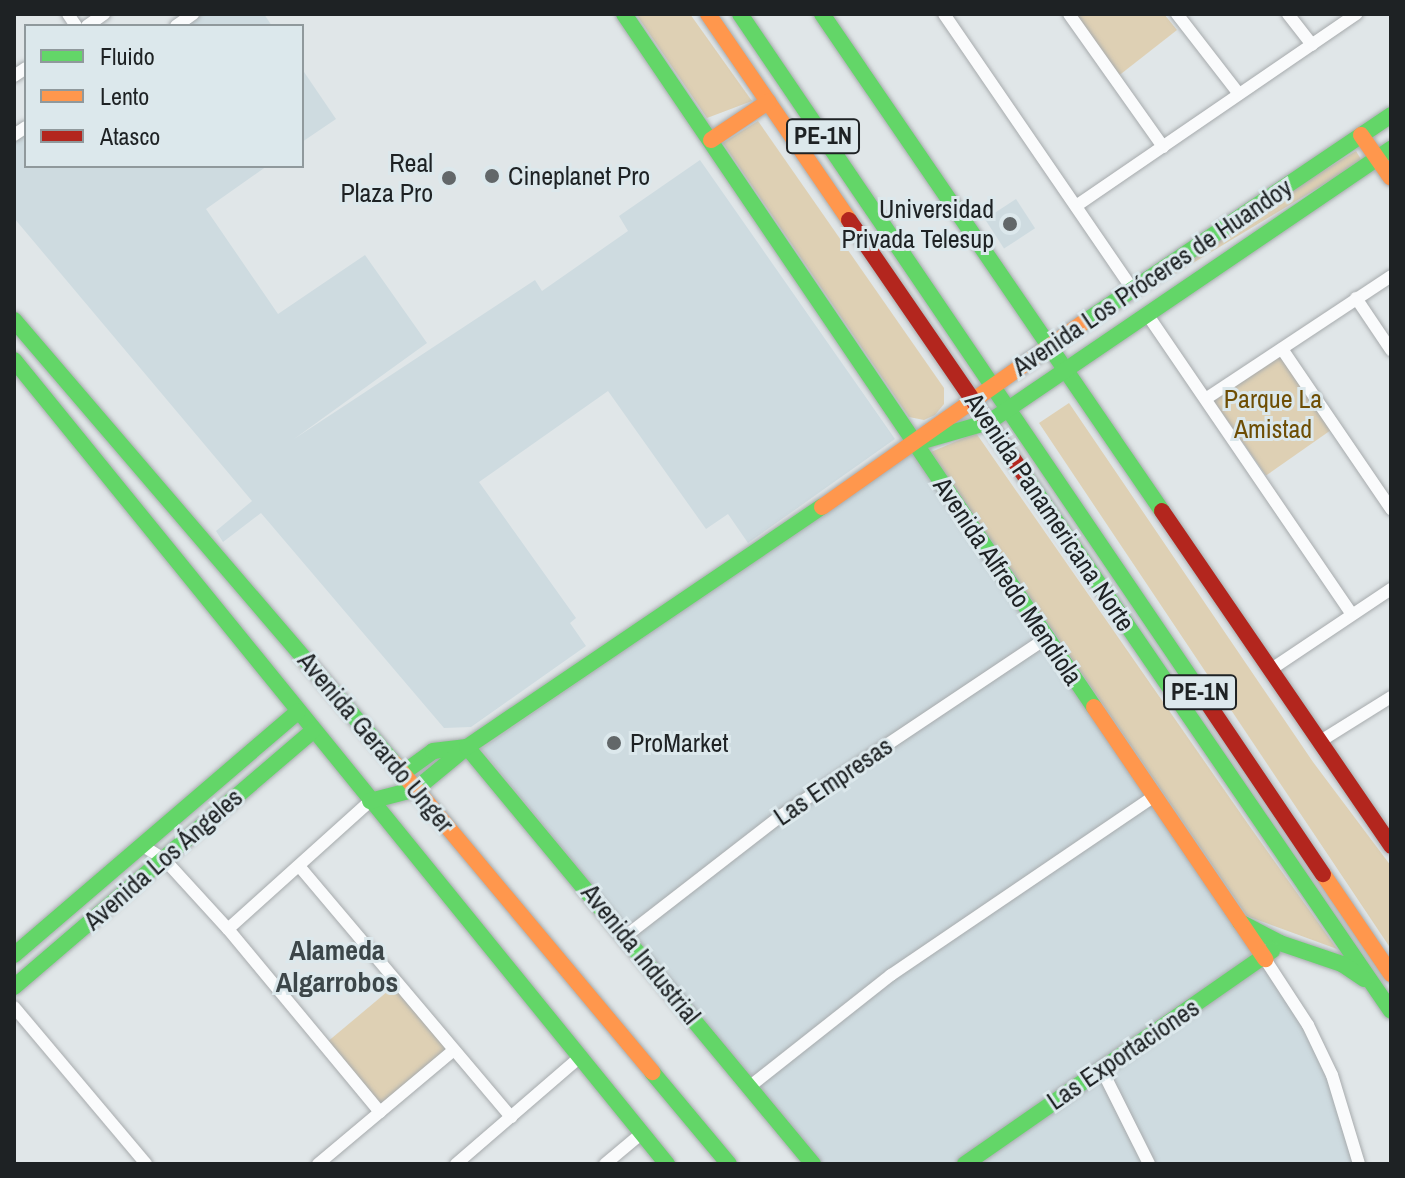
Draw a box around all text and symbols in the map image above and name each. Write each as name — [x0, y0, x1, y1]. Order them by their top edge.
legend — [24, 24, 304, 168]
text: Fluido — [100, 40, 155, 72]
text: Lento — [100, 80, 149, 112]
road number: PE-1N — [785, 116, 861, 156]
text: Atasco — [100, 120, 160, 152]
place label: Real Plaza Pro — [341, 147, 433, 208]
place label: Cineplanet Pro — [508, 160, 650, 192]
marker: Cineplanet Pro — [483, 167, 501, 185]
marker: Real Plaza Pro — [440, 169, 458, 187]
street label: Avenida Los Próceres de Huandoy — [1006, 172, 1298, 382]
place label: Universidad Privada Telesup — [841, 193, 994, 254]
marker: Universidad Privada Telesup — [1001, 215, 1019, 233]
park label: Parque La Amistad — [1224, 383, 1322, 444]
street label: Avenida Panamericana Norte — [959, 387, 1141, 637]
street label: Avenida Alfredo Mendiola — [927, 471, 1089, 691]
street label: Avenida Gerardo Unger — [291, 645, 461, 839]
road number: PE-1N — [1162, 672, 1238, 712]
place label: ProMarket — [630, 727, 728, 759]
street label: Las Empresas — [768, 730, 898, 832]
marker: ProMarket — [605, 734, 623, 752]
street label: Avenida Los Ángeles — [77, 781, 249, 937]
street label: Avenida Industrial — [575, 878, 707, 1030]
district label: Alameda Algarrobos — [276, 933, 398, 999]
street label: Las Exportaciones — [1041, 992, 1205, 1116]

